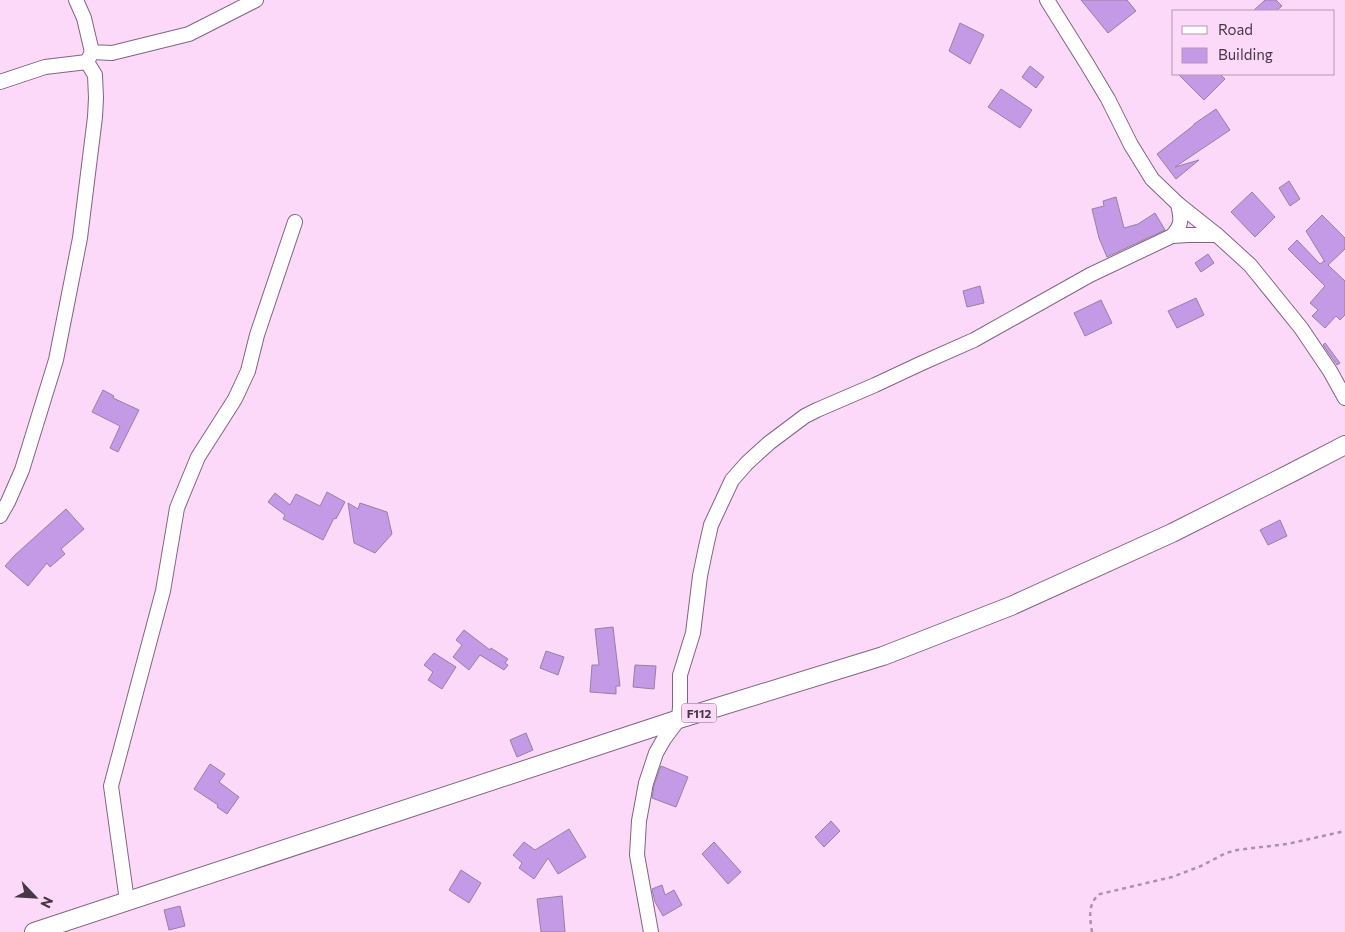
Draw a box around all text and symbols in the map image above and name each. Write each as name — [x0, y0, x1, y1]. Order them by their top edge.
legend — [1172, 10, 1335, 75]
text: Road — [1218, 20, 1253, 38]
text: Building — [1218, 45, 1273, 63]
road number: F112 — [682, 704, 716, 722]
north arrow — [10, 872, 60, 922]
text: N — [37, 894, 57, 911]

